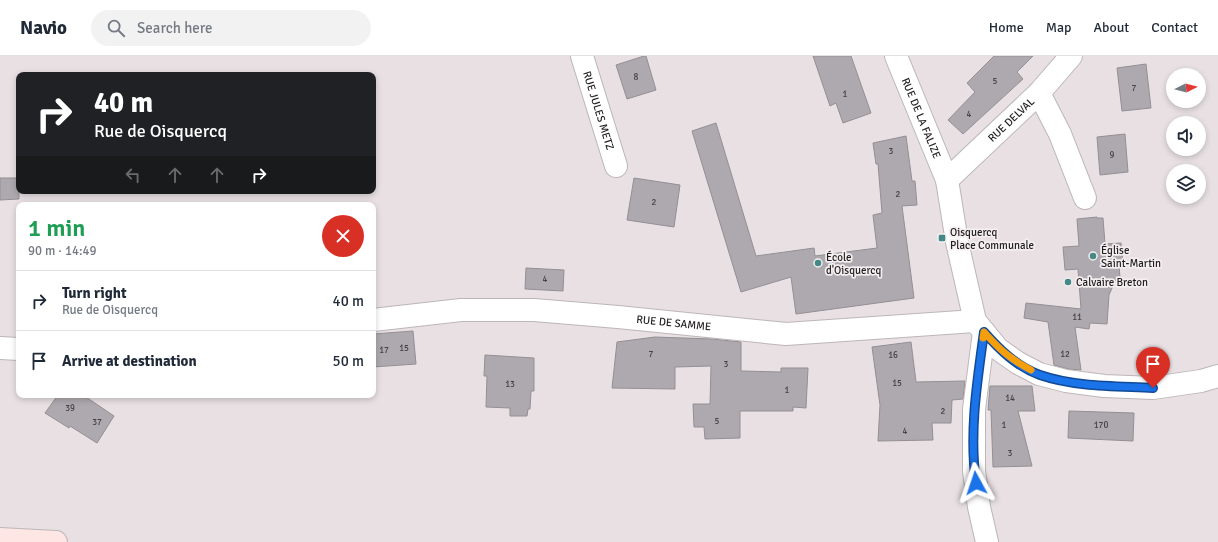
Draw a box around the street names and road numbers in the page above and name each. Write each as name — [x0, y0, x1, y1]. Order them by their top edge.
street label: RUE JULES METZ — [580, 70, 617, 152]
street label: RUE DE LA FALIZE — [899, 76, 943, 160]
street label: RUE DELVAL — [985, 95, 1037, 145]
street label: RUE DE SAMME — [636, 313, 712, 333]

